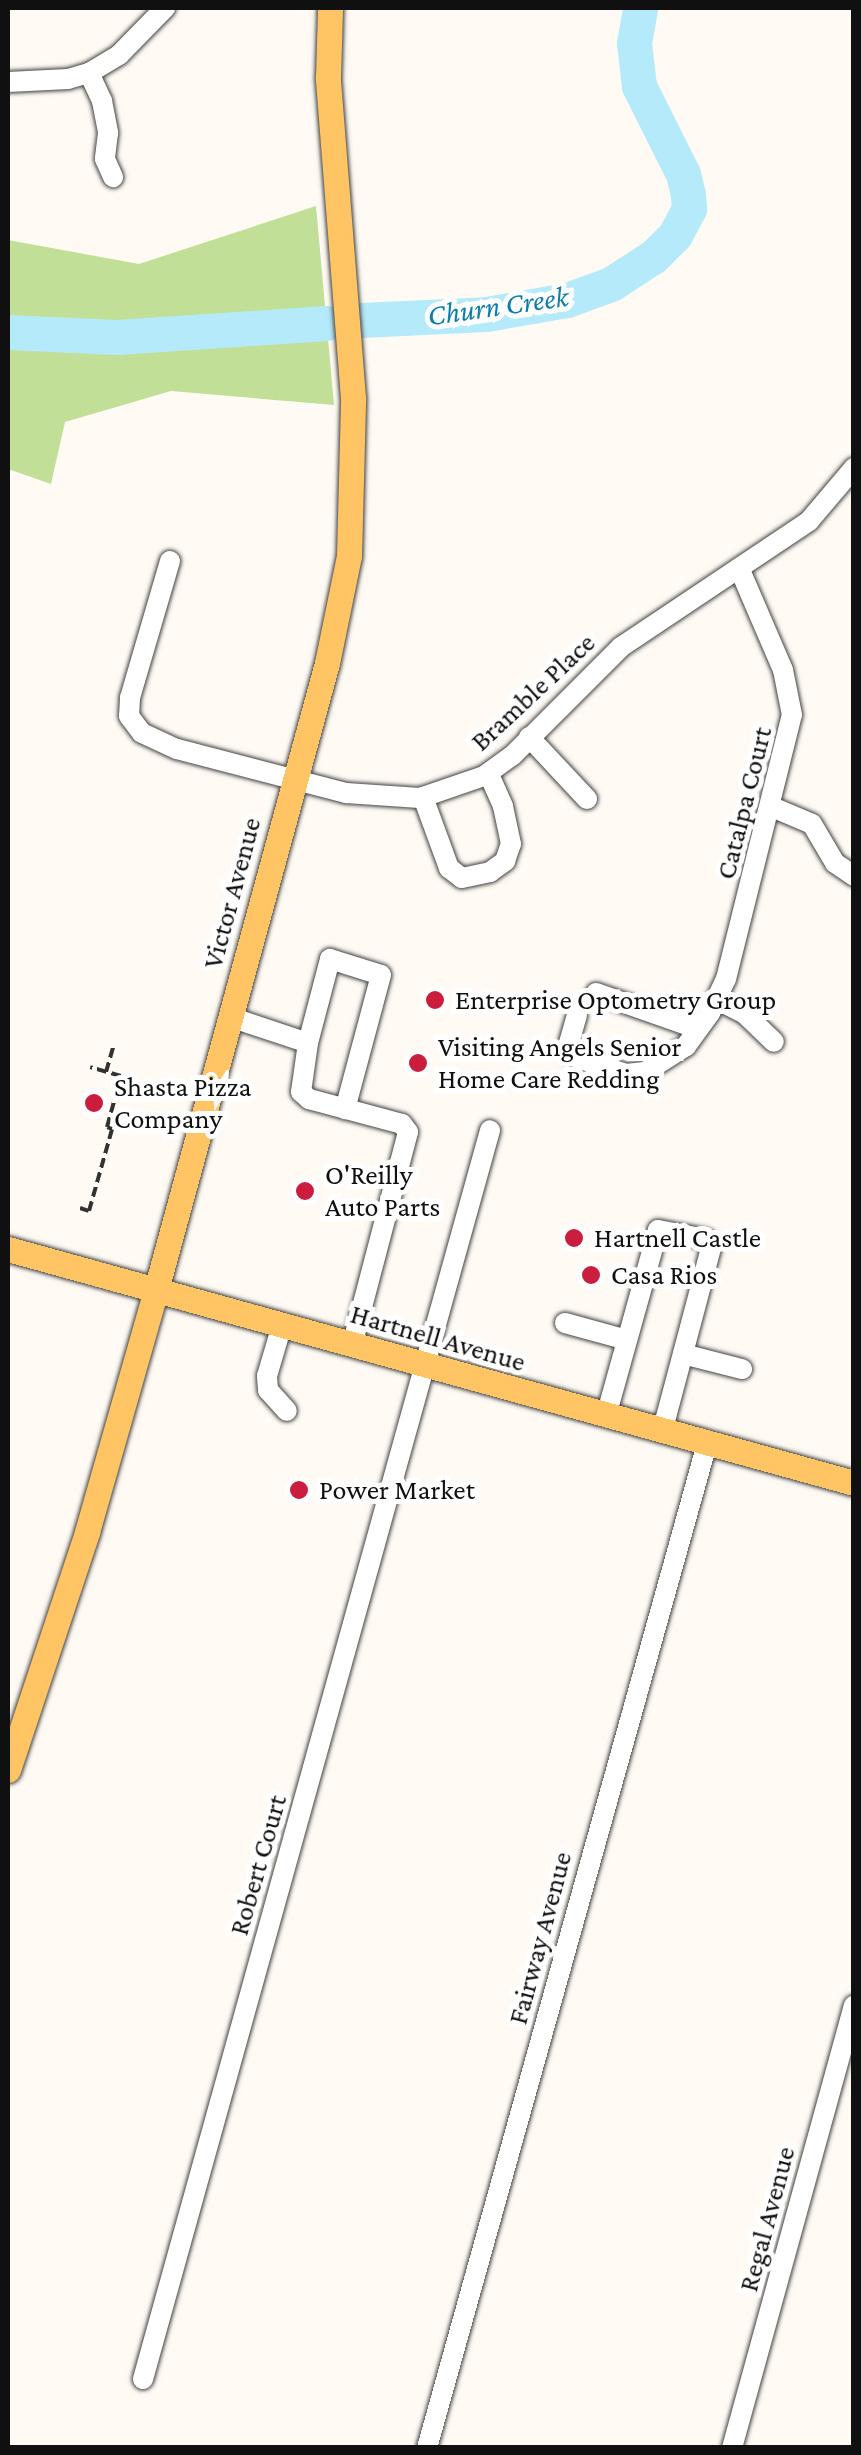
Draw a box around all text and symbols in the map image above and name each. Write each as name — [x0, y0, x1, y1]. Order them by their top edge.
water label: Churn Creek — [425, 278, 571, 334]
street label: Bramble Place — [464, 626, 602, 758]
street label: Catalpa Court — [709, 723, 779, 883]
street label: Victor Avenue — [196, 814, 268, 972]
place label: Enterprise Optometry Group — [455, 983, 776, 1017]
marker: Enterprise Optometry Group — [424, 989, 446, 1011]
place label: Visiting Angels Senior Home Care Redding — [438, 1030, 681, 1096]
marker: Visiting Angels Senior Home Care Redding — [407, 1052, 429, 1074]
place label: Shasta Pizza Company — [114, 1070, 252, 1136]
marker: Shasta Pizza Company — [83, 1092, 105, 1114]
place label: O'Reilly Auto Parts — [325, 1158, 440, 1224]
marker: O'Reilly Auto Parts — [294, 1180, 316, 1202]
place label: Hartnell Castle — [594, 1221, 761, 1255]
marker: Hartnell Castle — [563, 1227, 585, 1249]
place label: Casa Rios — [611, 1258, 717, 1292]
marker: Casa Rios — [580, 1264, 602, 1286]
street label: Hartnell Avenue — [347, 1297, 529, 1379]
place label: Power Market — [319, 1473, 475, 1507]
marker: Power Market — [288, 1479, 310, 1501]
street label: Robert Court — [222, 1791, 294, 1939]
street label: Fairway Avenue — [501, 1848, 579, 2028]
street label: Regal Avenue — [732, 2143, 802, 2295]

